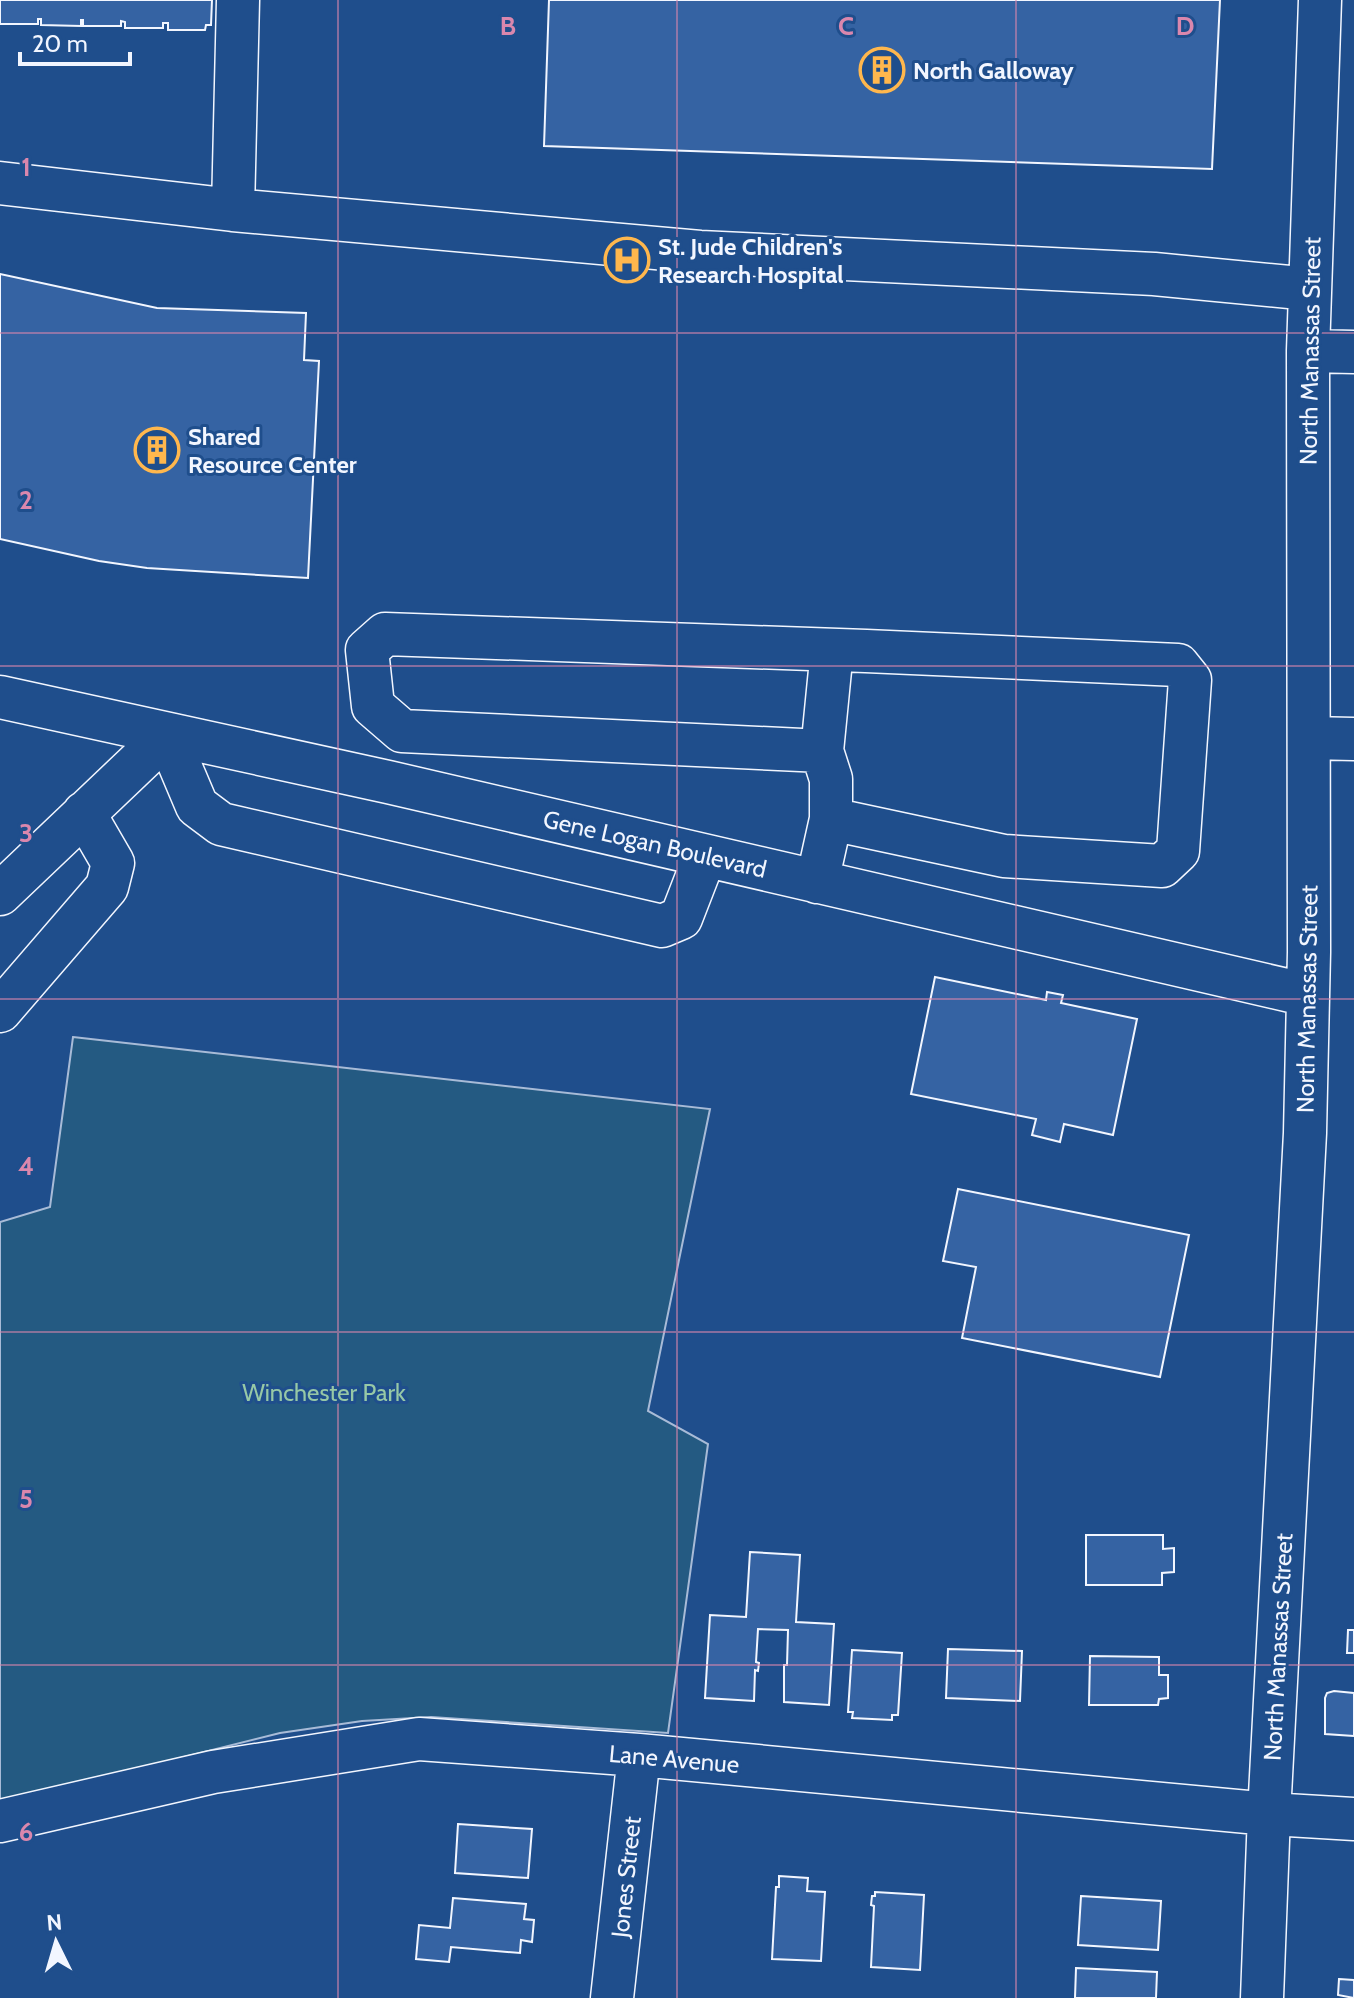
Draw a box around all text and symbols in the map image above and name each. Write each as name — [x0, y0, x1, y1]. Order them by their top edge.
text: B — [500, 10, 516, 42]
text: C — [838, 10, 854, 42]
text: D — [1176, 10, 1194, 42]
scale bar — [20, 16, 130, 66]
text: 20 m — [32, 29, 88, 58]
building icon: North Galloway — [858, 46, 906, 94]
place label: North Galloway — [913, 56, 1074, 85]
text: 1 — [21, 151, 31, 183]
place label: St. Jude Children's Research Hospital — [658, 232, 844, 289]
hospital icon: St. Jude Children's Research Hospital — [603, 236, 651, 284]
street label: North Manassas Street — [1294, 237, 1326, 465]
place label: Shared Resource Center — [188, 422, 357, 479]
building icon: Shared Resource Center — [133, 426, 181, 474]
text: 2 — [19, 484, 33, 516]
street label: Gene Logan Boulevard — [541, 804, 769, 884]
text: 3 — [19, 817, 33, 849]
street label: North Manassas Street — [1291, 885, 1323, 1113]
text: 4 — [18, 1150, 34, 1182]
park label: Winchester Park — [242, 1378, 406, 1407]
text: 5 — [19, 1483, 33, 1515]
street label: North Manassas Street — [1258, 1532, 1298, 1762]
street label: Lane Avenue — [608, 1739, 740, 1779]
street label: Jones Street — [605, 1815, 647, 1940]
text: 6 — [19, 1816, 33, 1848]
north arrow — [16, 1902, 96, 1982]
text: N — [45, 1908, 63, 1937]

